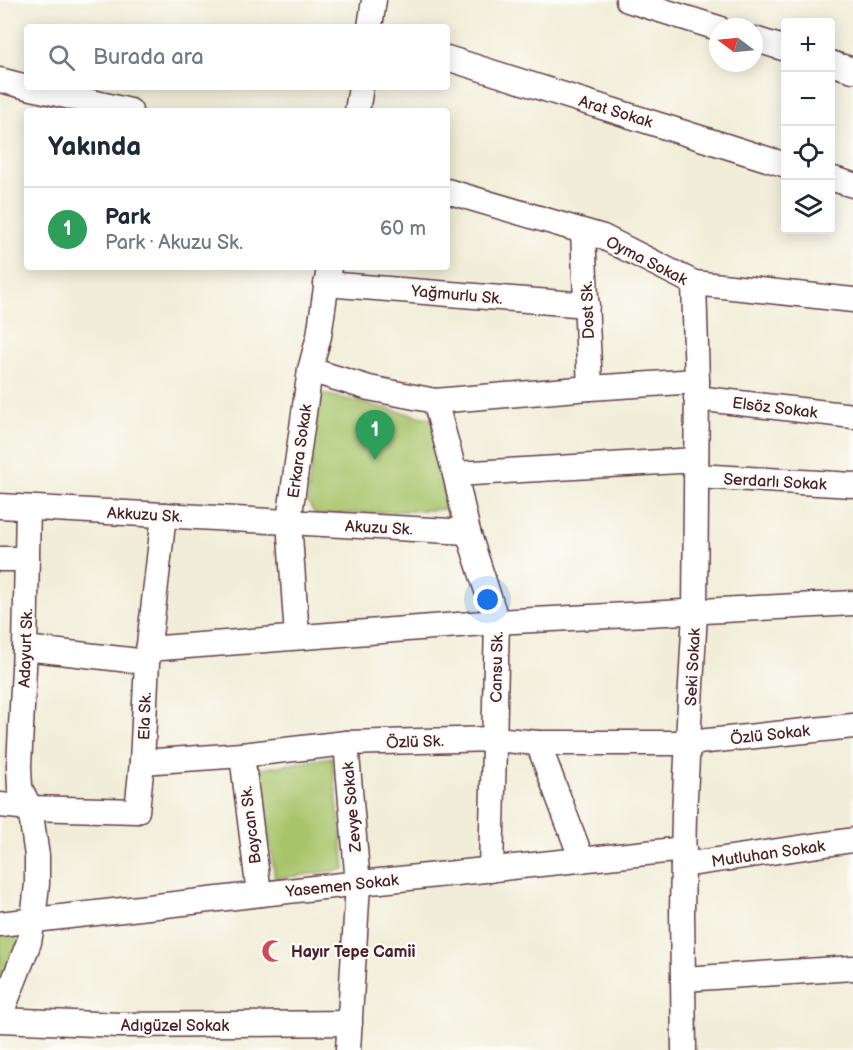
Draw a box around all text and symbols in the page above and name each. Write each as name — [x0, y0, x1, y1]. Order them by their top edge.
north arrow — [709, 18, 763, 72]
map controls — [781, 18, 835, 234]
button: + — [781, 18, 835, 72]
search box — [24, 24, 450, 90]
icon: search — [45, 41, 78, 74]
text: Burada ara — [93, 44, 204, 71]
button: − — [781, 72, 835, 126]
street label: Arat Sokak — [576, 92, 655, 133]
button: locate — [781, 126, 835, 180]
text: Yakında — [48, 132, 141, 163]
button: layers — [781, 180, 835, 234]
text: Park — [105, 204, 151, 231]
text: 1 — [63, 217, 72, 241]
text: 60 m — [380, 217, 426, 241]
text: Park · Akuzu Sk. — [105, 231, 243, 255]
street label: Oyma Sokak — [602, 233, 690, 290]
street label: Dost Sk. — [578, 280, 599, 339]
street label: Yağmurlu Sk. — [409, 282, 503, 309]
street label: Elsöz Sokak — [731, 394, 819, 423]
street label: Erkara Sokak — [284, 403, 317, 499]
pin: 1 — [356, 410, 394, 460]
street label: Serdarlı Sokak — [723, 470, 827, 495]
street label: Akkuzu Sk. — [107, 504, 183, 527]
street label: Akuzu Sk. — [344, 517, 413, 540]
your location — [473, 585, 502, 614]
street label: Adayurt Sk. — [16, 608, 37, 688]
street label: Seki Sokak — [682, 627, 705, 707]
street label: Cansu Sk. — [487, 631, 508, 703]
street label: Ela Sk. — [135, 692, 156, 740]
street label: Özlü Sokak — [729, 720, 811, 749]
street label: Özlü Sk. — [386, 730, 444, 753]
street label: Zevye Sokak — [339, 761, 366, 854]
street label: Baycan Sk. — [237, 785, 266, 865]
street label: Mutluhan Sokak — [710, 837, 826, 872]
street label: Yasemen Sokak — [284, 871, 400, 902]
mosque icon: Hayır Tepe Camii — [260, 938, 286, 964]
place label: Hayır Tepe Camii — [291, 943, 415, 962]
street label: Adıgüzel Sokak — [121, 1017, 229, 1036]

